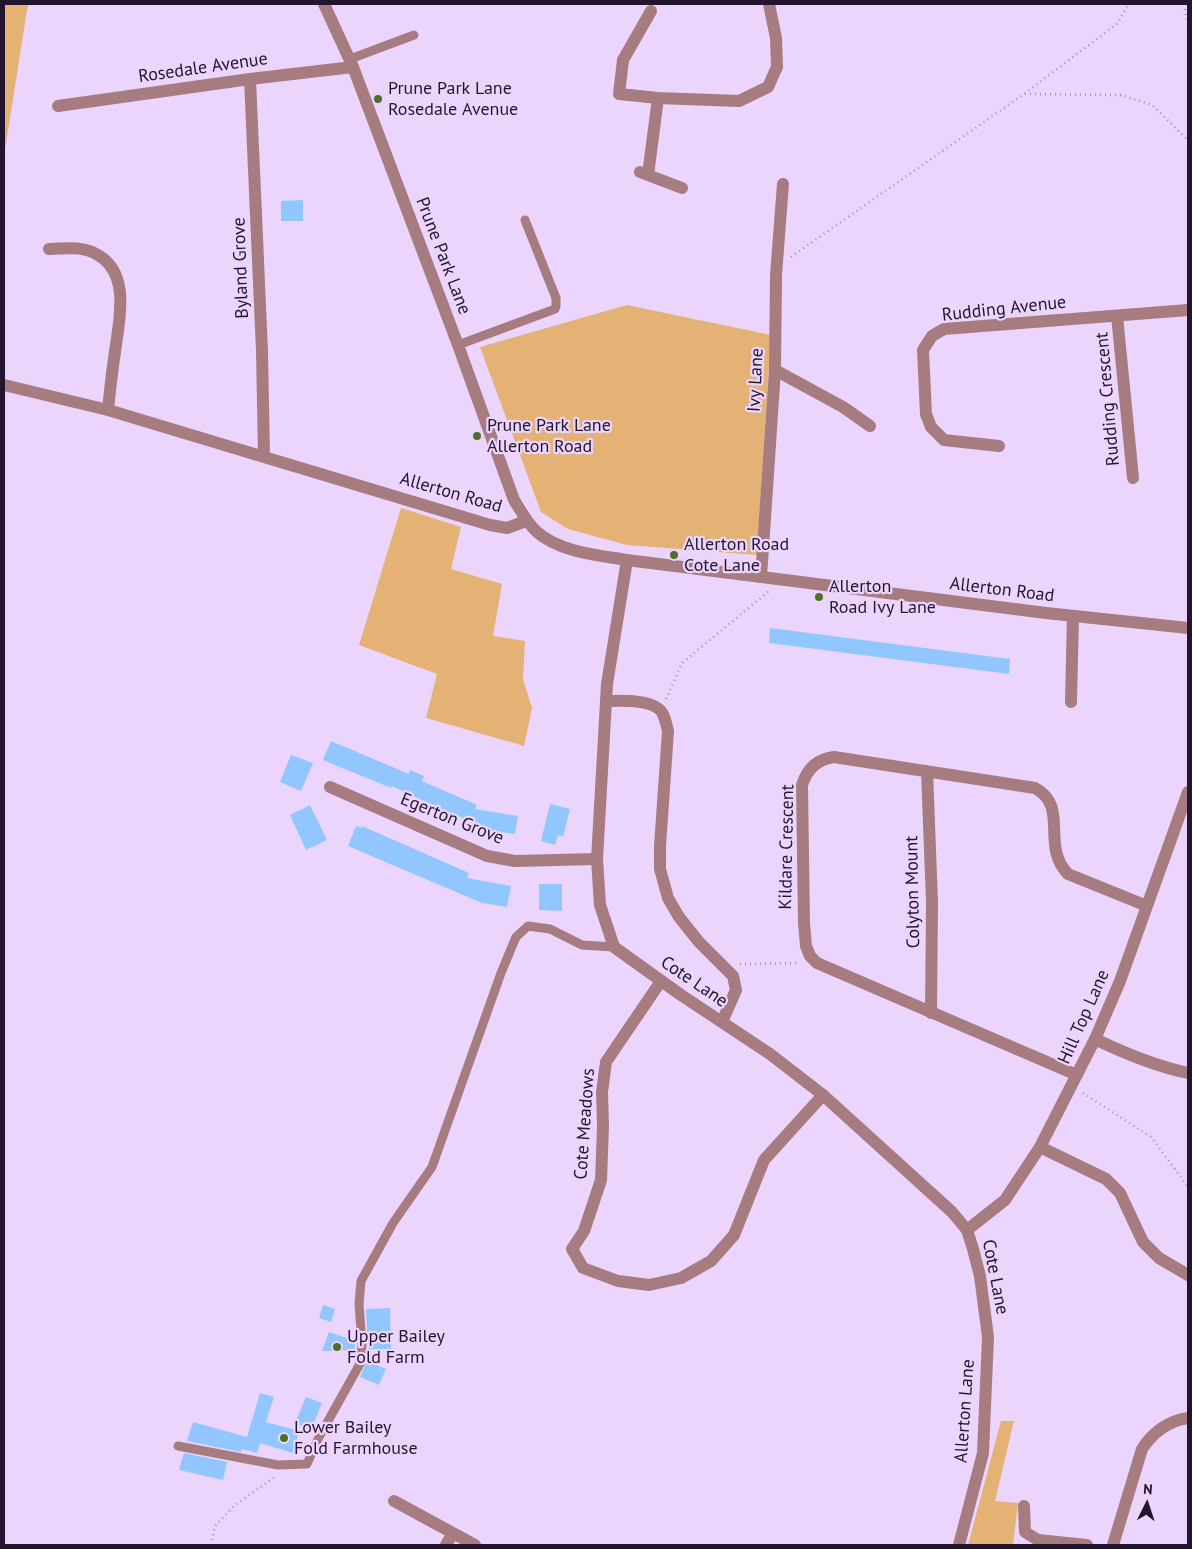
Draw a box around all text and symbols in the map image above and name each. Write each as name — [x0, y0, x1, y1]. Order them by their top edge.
street label: Rosedale Avenue — [137, 48, 269, 88]
place label: Prune Park Lane Rosedale Avenue — [388, 78, 518, 120]
marker: Prune Park Lane Rosedale Avenue — [372, 93, 384, 105]
street label: Prune Park Lane — [411, 194, 475, 318]
street label: Byland Grove — [228, 217, 254, 319]
street label: Rudding Avenue — [941, 292, 1067, 326]
street label: Rudding Crescent — [1091, 331, 1125, 467]
street label: Ivy Lane — [744, 347, 768, 413]
place label: Prune Park Lane Allerton Road — [487, 415, 611, 458]
marker: Prune Park Lane Allerton Road — [471, 430, 483, 442]
street label: Allerton Road — [397, 468, 505, 518]
place label: Allerton Road Cote Lane — [684, 534, 789, 576]
marker: Allerton Road Cote Lane — [668, 549, 680, 561]
street label: Allerton Road — [948, 573, 1056, 607]
place label: Allerton Road Ivy Lane — [829, 576, 936, 618]
marker: Allerton Road Ivy Lane — [813, 591, 825, 603]
street label: Kildare Crescent — [775, 784, 799, 910]
street label: Egerton Grove — [397, 788, 507, 850]
street label: Colyton Mount — [901, 835, 925, 949]
street label: Cote Lane — [656, 952, 732, 1012]
street label: Hill Top Lane — [1054, 966, 1114, 1068]
street label: Cote Meadows — [570, 1068, 600, 1180]
street label: Cote Lane — [977, 1238, 1013, 1316]
place label: Upper Bailey Fold Farm — [347, 1326, 445, 1368]
marker: Upper Bailey Fold Farm — [331, 1341, 343, 1353]
street label: Allerton Lane — [951, 1358, 979, 1464]
place label: Lower Bailey Fold Farmhouse — [294, 1417, 418, 1460]
marker: Lower Bailey Fold Farmhouse — [278, 1432, 290, 1444]
north arrow — [1122, 1479, 1172, 1529]
text: N — [1143, 1480, 1153, 1498]

